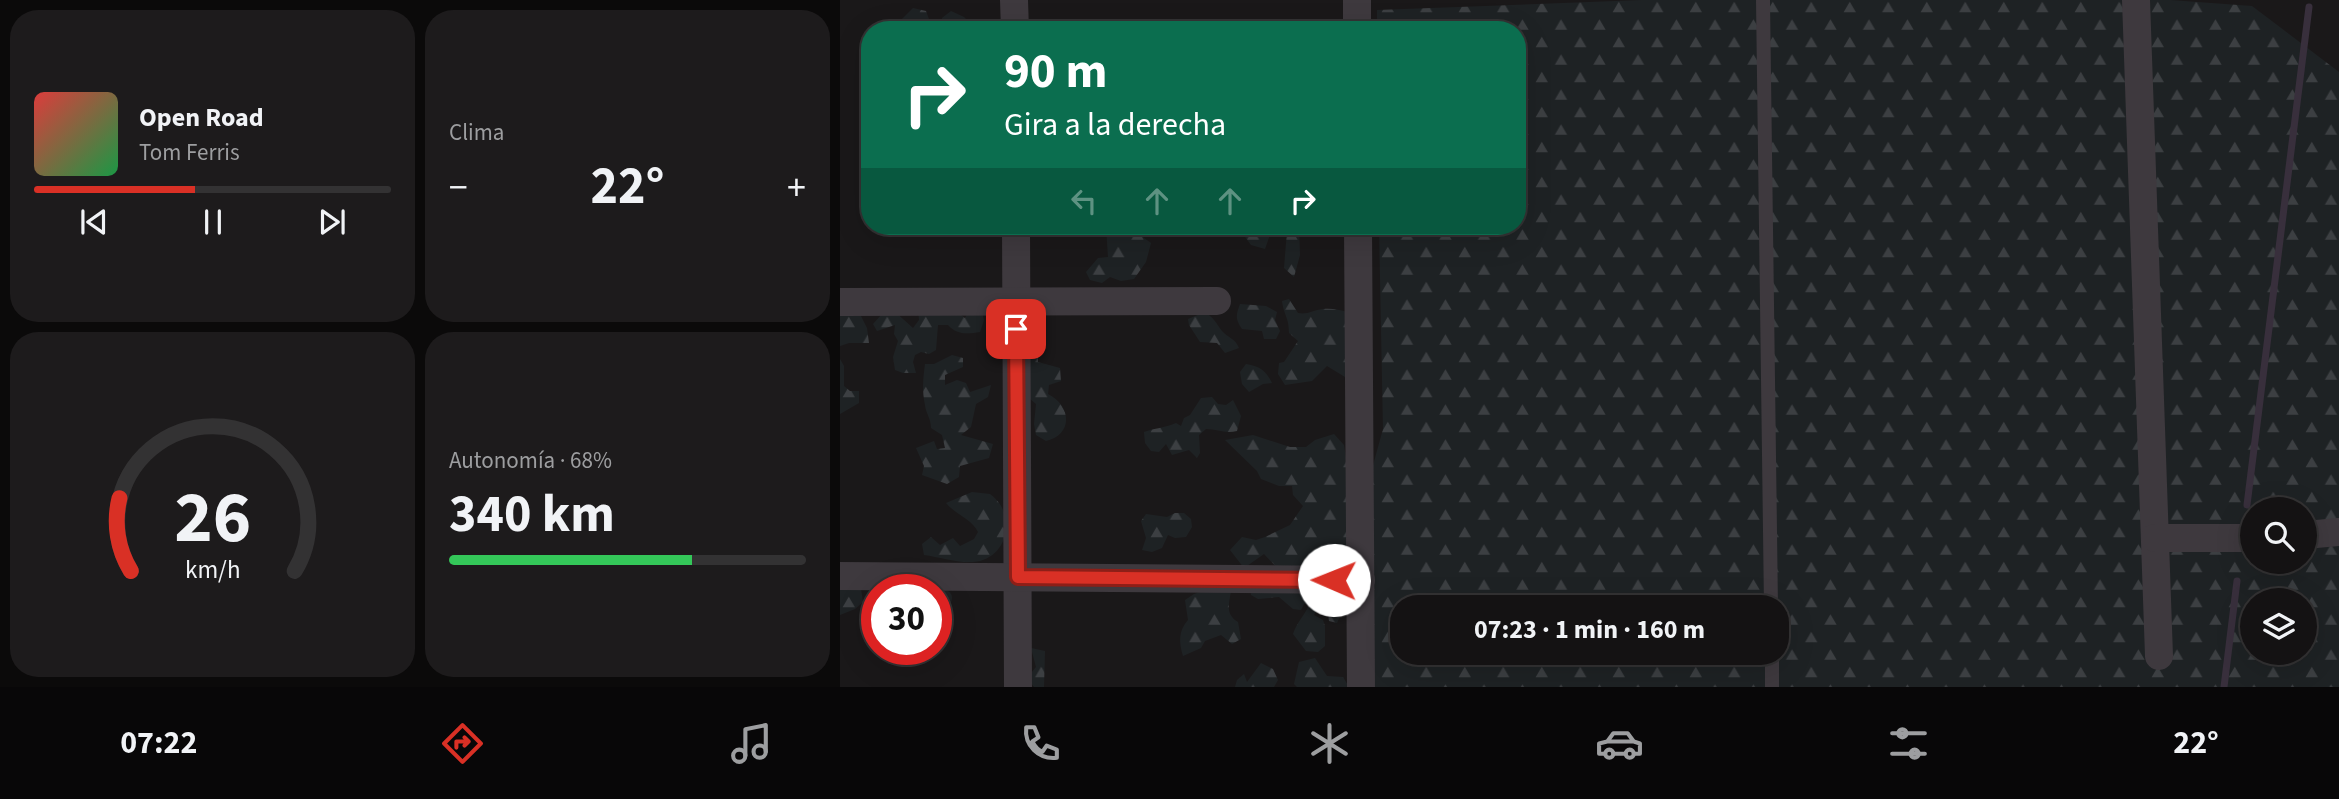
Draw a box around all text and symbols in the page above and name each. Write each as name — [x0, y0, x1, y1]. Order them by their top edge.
text: 90 m — [1004, 37, 1108, 107]
icon: right — [889, 49, 980, 140]
text: Open Road — [139, 99, 264, 136]
text: Gira a la derecha — [1004, 102, 1226, 148]
text: Clima — [449, 116, 504, 149]
text: Tom Ferris — [139, 136, 240, 169]
text: 22° — [591, 150, 664, 224]
text: − — [449, 161, 468, 215]
text: + — [787, 161, 806, 215]
icon: left — [1065, 182, 1103, 220]
icon: ahead — [1138, 182, 1176, 220]
icon: ahead — [1211, 182, 1249, 220]
icon: right — [1284, 182, 1322, 220]
icon: previous — [75, 203, 113, 241]
icon: pause — [194, 203, 232, 241]
icon: next — [313, 203, 351, 241]
pin — [986, 299, 1046, 359]
icon: arrive — [997, 310, 1035, 348]
text: Autonomía · 68% — [449, 444, 612, 477]
text: 26 — [174, 466, 251, 570]
text: 340 km — [449, 478, 615, 552]
map controls — [2240, 497, 2317, 665]
button: search — [2240, 497, 2317, 574]
position arrow — [1297, 543, 1371, 617]
text: km/h — [185, 551, 240, 587]
speed limit sign: 30 — [861, 574, 952, 665]
button: layers — [2240, 588, 2317, 665]
text: 07:23 · 1 min · 160 m — [1474, 611, 1705, 648]
icon: directions — [438, 719, 487, 768]
icon: music — [727, 719, 776, 768]
icon: phone — [1016, 719, 1065, 768]
icon: climate — [1305, 719, 1354, 768]
icon: car — [1595, 719, 1644, 768]
icon: filters — [1884, 719, 1933, 768]
text: 07:22 — [120, 720, 197, 766]
text: 22° — [2173, 720, 2219, 766]

